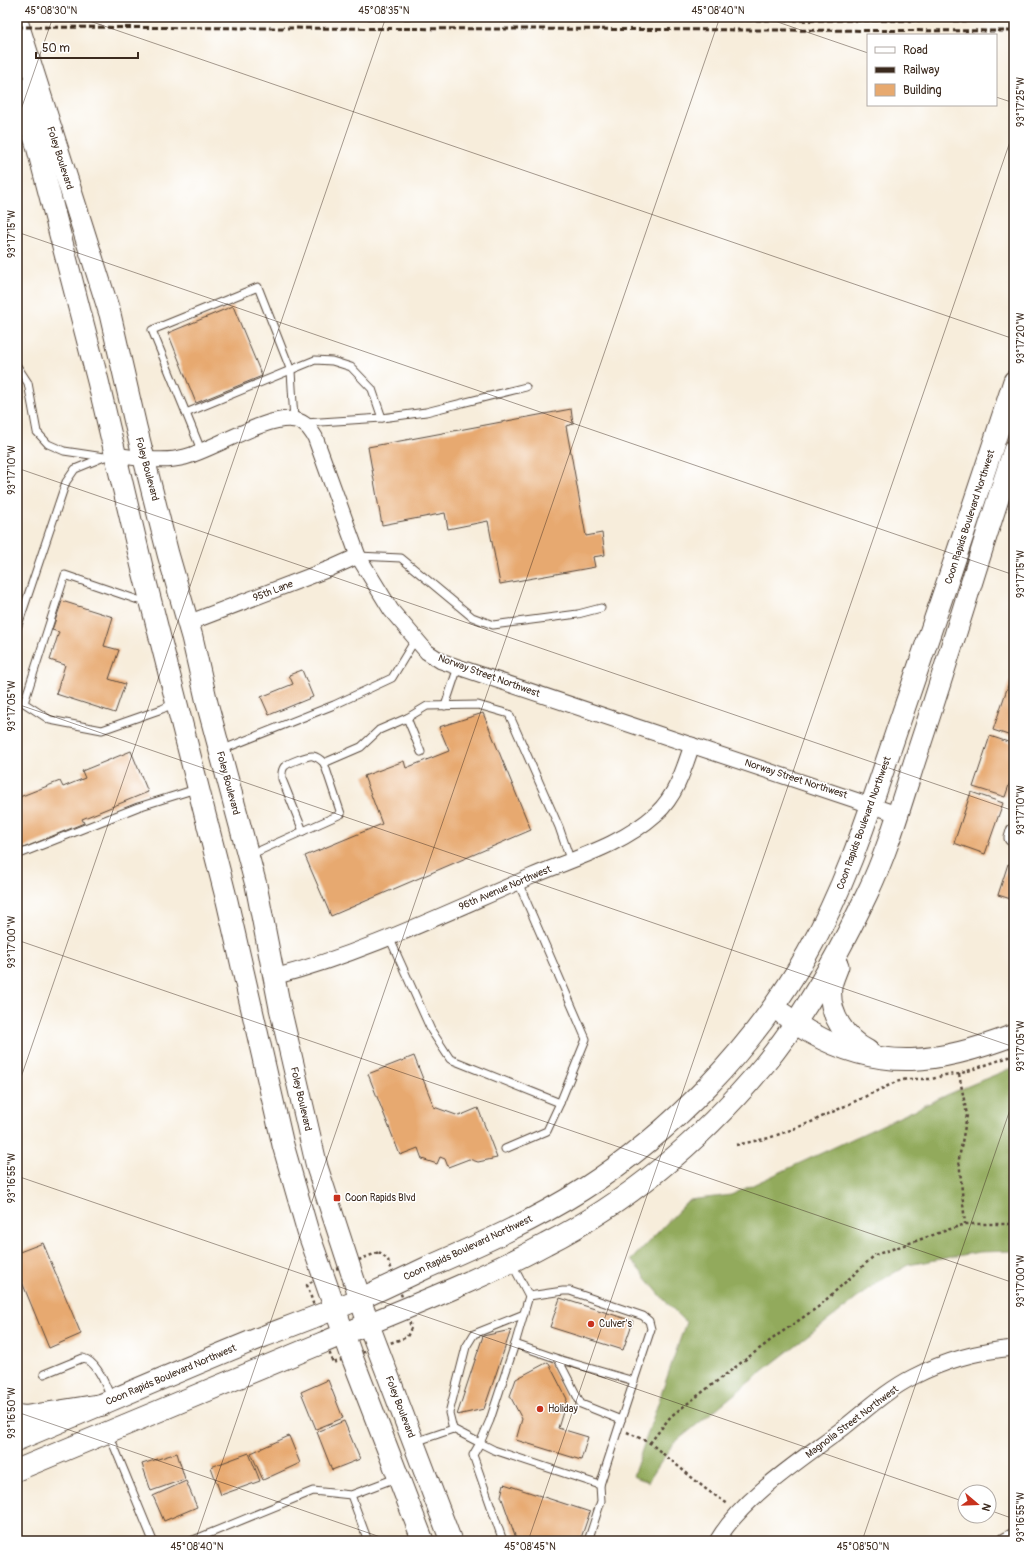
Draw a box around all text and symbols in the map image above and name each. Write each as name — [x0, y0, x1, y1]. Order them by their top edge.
text: 45°08'30"N — [25, 5, 78, 17]
text: 45°08'35"N — [358, 5, 410, 17]
text: 45°08'40"N — [692, 5, 745, 17]
scale bar — [36, 34, 138, 60]
legend — [867, 34, 997, 106]
text: 50 m — [42, 41, 70, 56]
text: Road — [903, 43, 928, 58]
text: Railway — [903, 63, 939, 78]
text: 93°17'25"W — [1015, 77, 1027, 127]
text: Building — [903, 83, 942, 98]
street label: Foley Boulevard — [44, 125, 76, 191]
text: 93°17'15"W — [6, 209, 18, 258]
text: 93°17'20"W — [1015, 312, 1027, 364]
street label: Foley Boulevard — [133, 436, 161, 502]
text: 93°17'10"W — [6, 445, 18, 495]
street label: Coon Rapids Boulevard Northwest — [943, 447, 998, 586]
text: 93°17'15"W — [1015, 549, 1027, 598]
street label: 95th Lane — [251, 578, 295, 604]
street label: Norway Street Northwest — [436, 652, 542, 700]
text: 93°17'05"W — [6, 680, 18, 732]
street label: Foley Boulevard — [214, 750, 242, 816]
street label: Coon Rapids Boulevard Northwest — [834, 754, 894, 891]
street label: Norway Street Northwest — [743, 757, 850, 802]
text: 93°17'10"W — [1015, 785, 1027, 835]
street label: 96th Avenue Northwest — [457, 863, 554, 913]
text: 93°17'00"W — [6, 915, 18, 968]
text: 93°17'05"W — [1015, 1020, 1027, 1072]
street label: Foley Boulevard — [288, 1066, 314, 1132]
text: 93°16'55"W — [6, 1152, 18, 1203]
place label: Coon Rapids Blvd — [345, 1192, 416, 1204]
marker: Coon Rapids Blvd — [332, 1193, 342, 1203]
street label: Coon Rapids Boulevard Northwest — [402, 1212, 535, 1283]
text: 93°17'00"W — [1015, 1254, 1027, 1307]
place label: Culver's — [599, 1318, 633, 1330]
marker: Culver's — [586, 1319, 596, 1329]
street label: Coon Rapids Boulevard Northwest — [104, 1342, 239, 1408]
street label: Foley Boulevard — [383, 1374, 417, 1440]
street label: Magnolia Street Northwest — [803, 1383, 901, 1461]
text: 93°16'50"W — [6, 1387, 18, 1439]
place label: Holiday — [548, 1403, 578, 1415]
marker: Holiday — [535, 1404, 545, 1414]
north arrow — [957, 1484, 997, 1524]
text: 93°16'55"W — [1015, 1491, 1027, 1542]
text: N — [978, 1501, 993, 1513]
text: 45°08'40"N — [171, 1541, 224, 1553]
text: 45°08'45"N — [504, 1541, 556, 1553]
text: 45°08'50"N — [837, 1541, 889, 1553]

